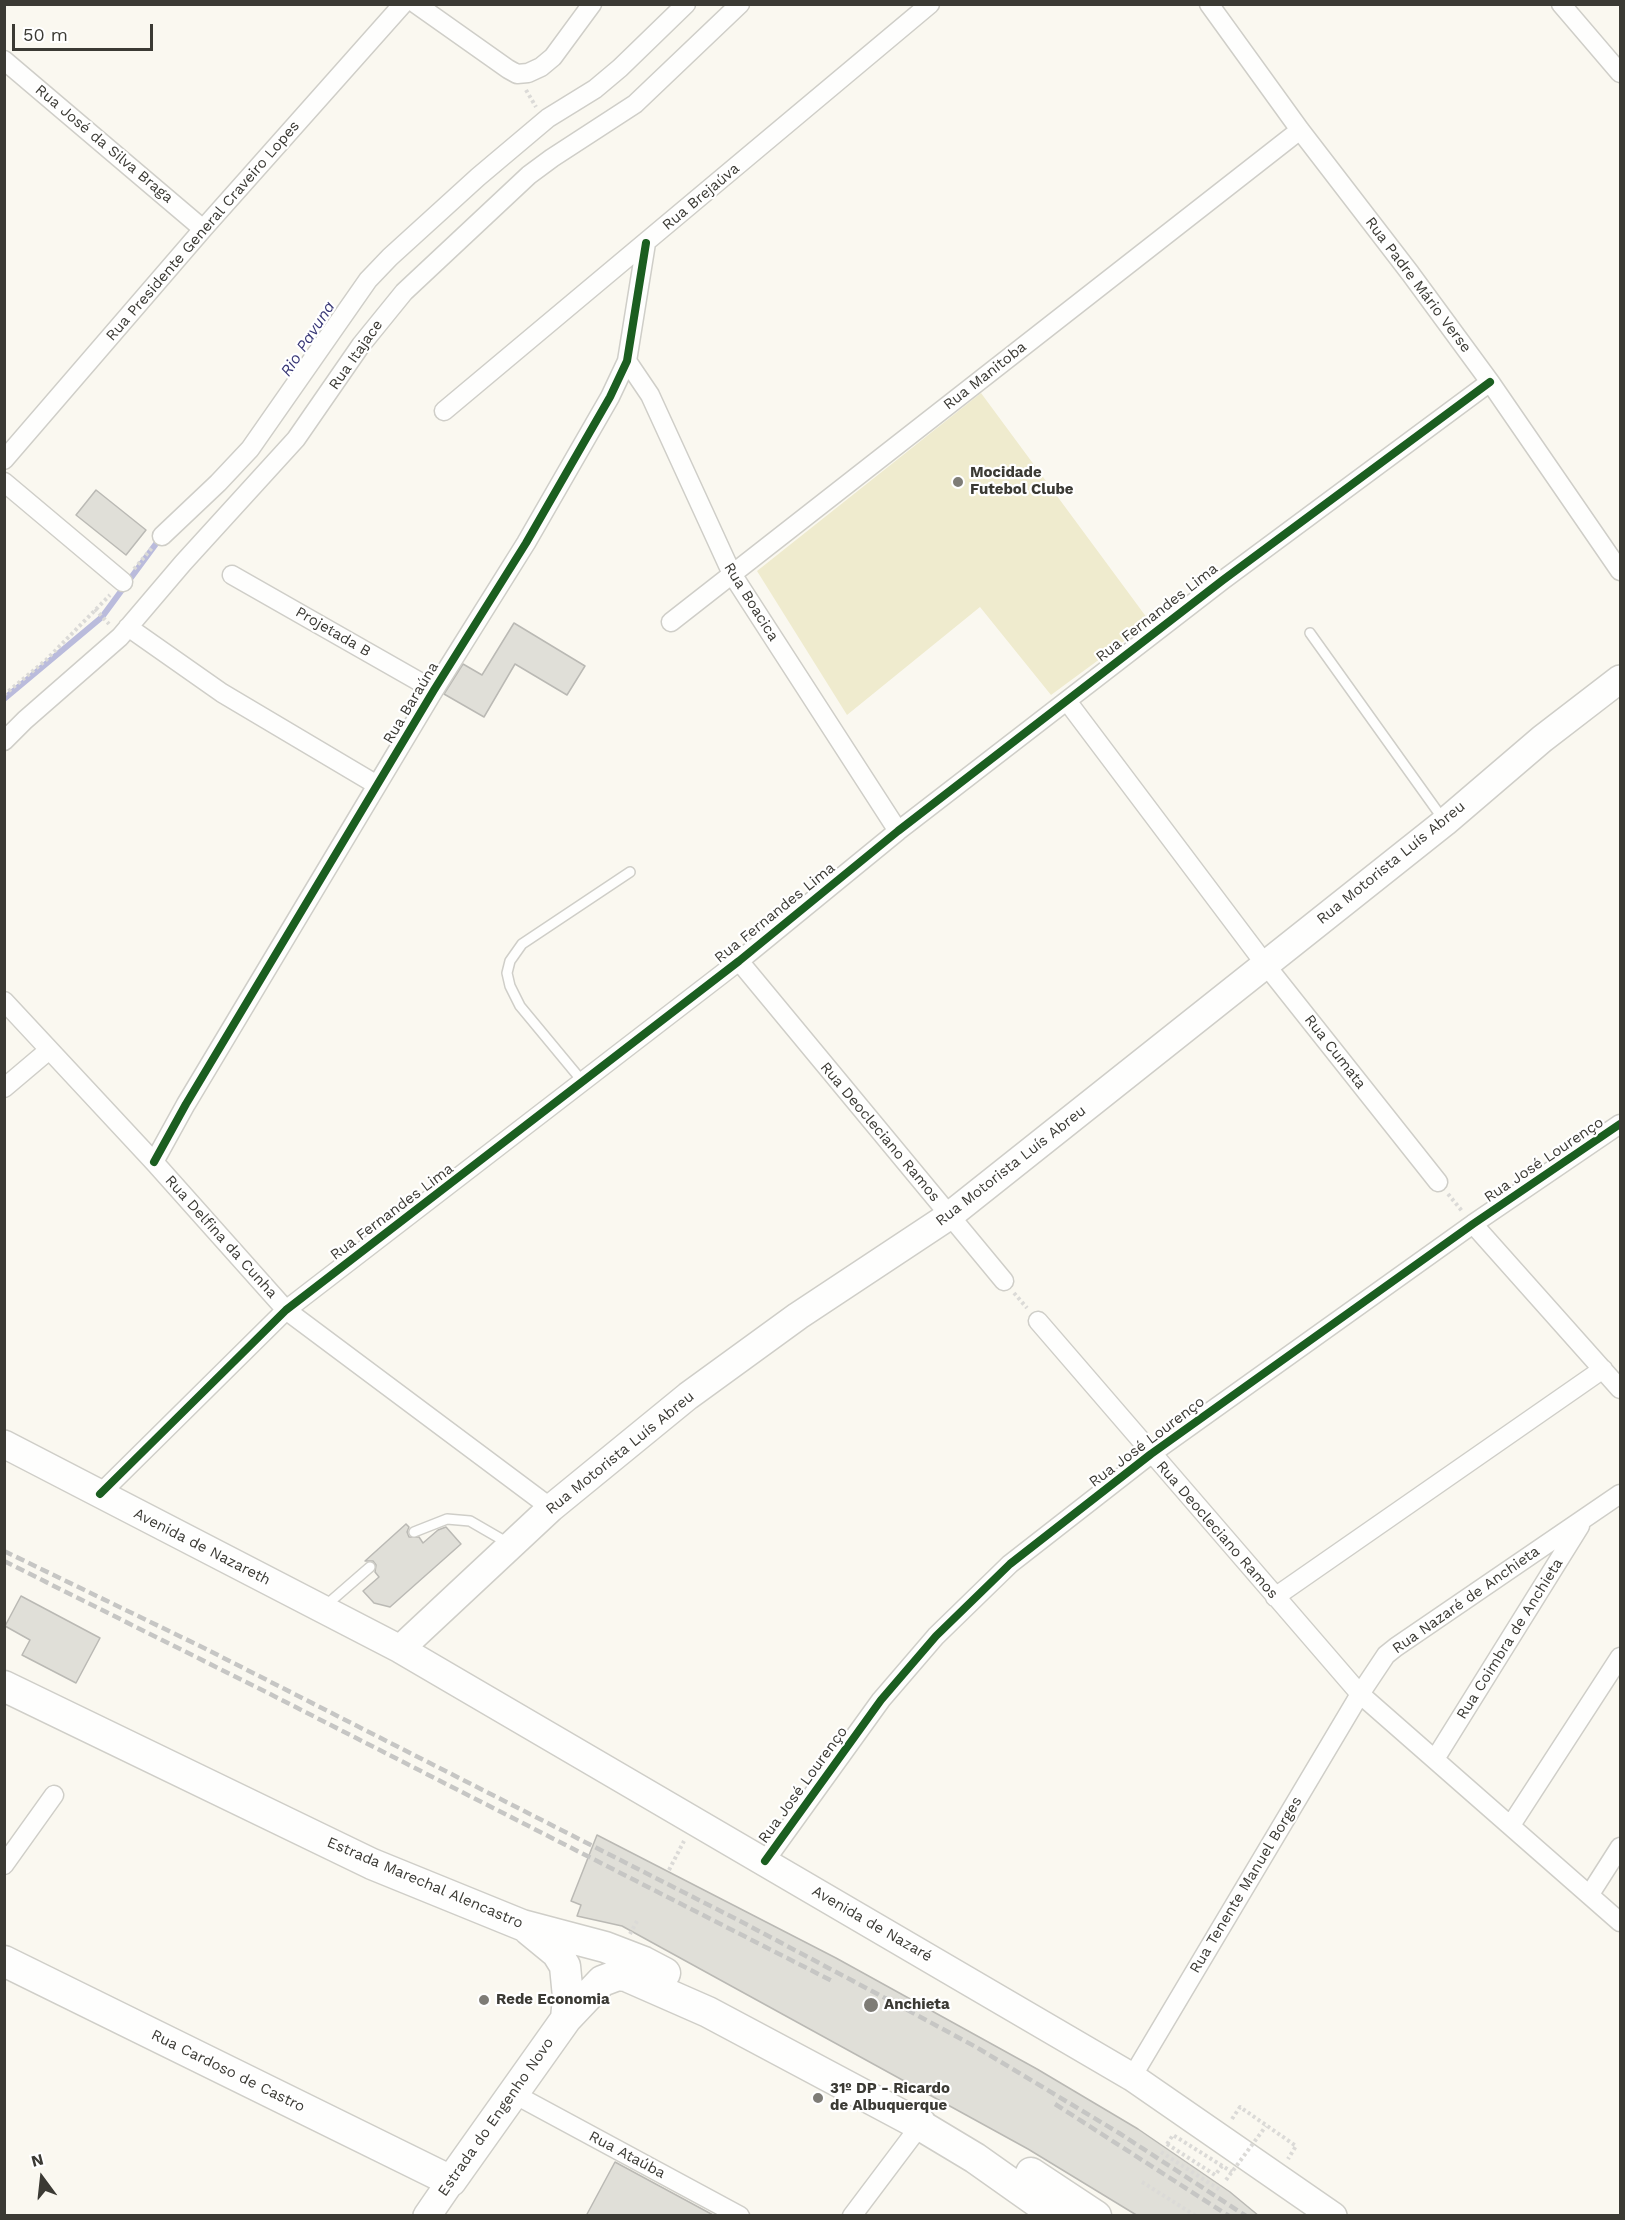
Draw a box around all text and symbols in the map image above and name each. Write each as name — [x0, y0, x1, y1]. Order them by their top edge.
scale bar — [15, 12, 156, 50]
text: 50 m — [23, 24, 68, 45]
street label: Rua José da Silva Braga — [31, 81, 177, 207]
street label: Rua Presidente General Craveiro Lopes — [102, 117, 304, 345]
street label: Rua Brejaúva — [659, 160, 743, 234]
street label: Rua Padre Mário Verse — [1361, 214, 1475, 356]
water label: Rio Pavuna — [277, 298, 339, 380]
street label: Rua Itajace — [325, 316, 387, 394]
street label: Rua Manitoba — [940, 338, 1030, 414]
place label: Mocidade Futebol Clube — [970, 464, 1074, 499]
marker: Mocidade Futebol Clube — [951, 475, 965, 489]
street label: Rua Boacica — [720, 559, 782, 645]
street label: Rua Fernandes Lima — [1092, 560, 1222, 666]
street label: Projetada B — [292, 603, 374, 661]
street label: Rua Baraúna — [379, 659, 443, 747]
street label: Rua Motorista Luís Abreu — [1313, 798, 1469, 928]
street label: Rua Fernandes Lima — [711, 859, 839, 967]
street label: Rua Cumata — [1300, 1011, 1370, 1093]
street label: Rua Deocleciano Ramos — [816, 1059, 944, 1205]
street label: Rua Motorista Luís Abreu — [932, 1102, 1090, 1230]
street label: Rua José Lourenço — [1481, 1113, 1607, 1207]
street label: Rua Fernandes Lima — [327, 1160, 457, 1264]
street label: Rua Delfina da Cunha — [161, 1172, 281, 1302]
street label: Rua Motorista Luís Abreu — [542, 1388, 698, 1518]
street label: Rua José Lourenço — [1086, 1393, 1208, 1491]
street label: Rua Deocleciano Ramos — [1152, 1457, 1282, 1603]
street label: Avenida de Nazareth — [131, 1505, 273, 1589]
street label: Rua Nazaré de Anchieta — [1389, 1542, 1543, 1658]
street label: Rua Coimbra de Anchieta — [1453, 1555, 1567, 1723]
street label: Rua José Lourenço — [755, 1723, 851, 1847]
street label: Rua Tenente Manuel Borges — [1186, 1793, 1306, 1977]
street label: Estrada Marechal Alencastro — [324, 1833, 526, 1933]
street label: Avenida de Nazaré — [809, 1882, 935, 1966]
place label: Rede Economia — [496, 1991, 610, 2009]
marker: Rede Economia — [477, 1993, 491, 2007]
marker: Anchieta — [862, 1996, 880, 2014]
place label: Anchieta — [884, 1996, 950, 2014]
street label: Rua Cardoso de Castro — [148, 2026, 308, 2116]
street label: Estrada do Engenho Novo — [434, 2034, 558, 2200]
place label: 31º DP - Ricardo de Albuquerque — [830, 2080, 950, 2115]
marker: 31º DP - Ricardo de Albuquerque — [811, 2091, 825, 2105]
street label: Rua Ataúba — [586, 2127, 668, 2183]
north arrow — [12, 2148, 72, 2208]
text: N — [29, 2149, 45, 2171]

